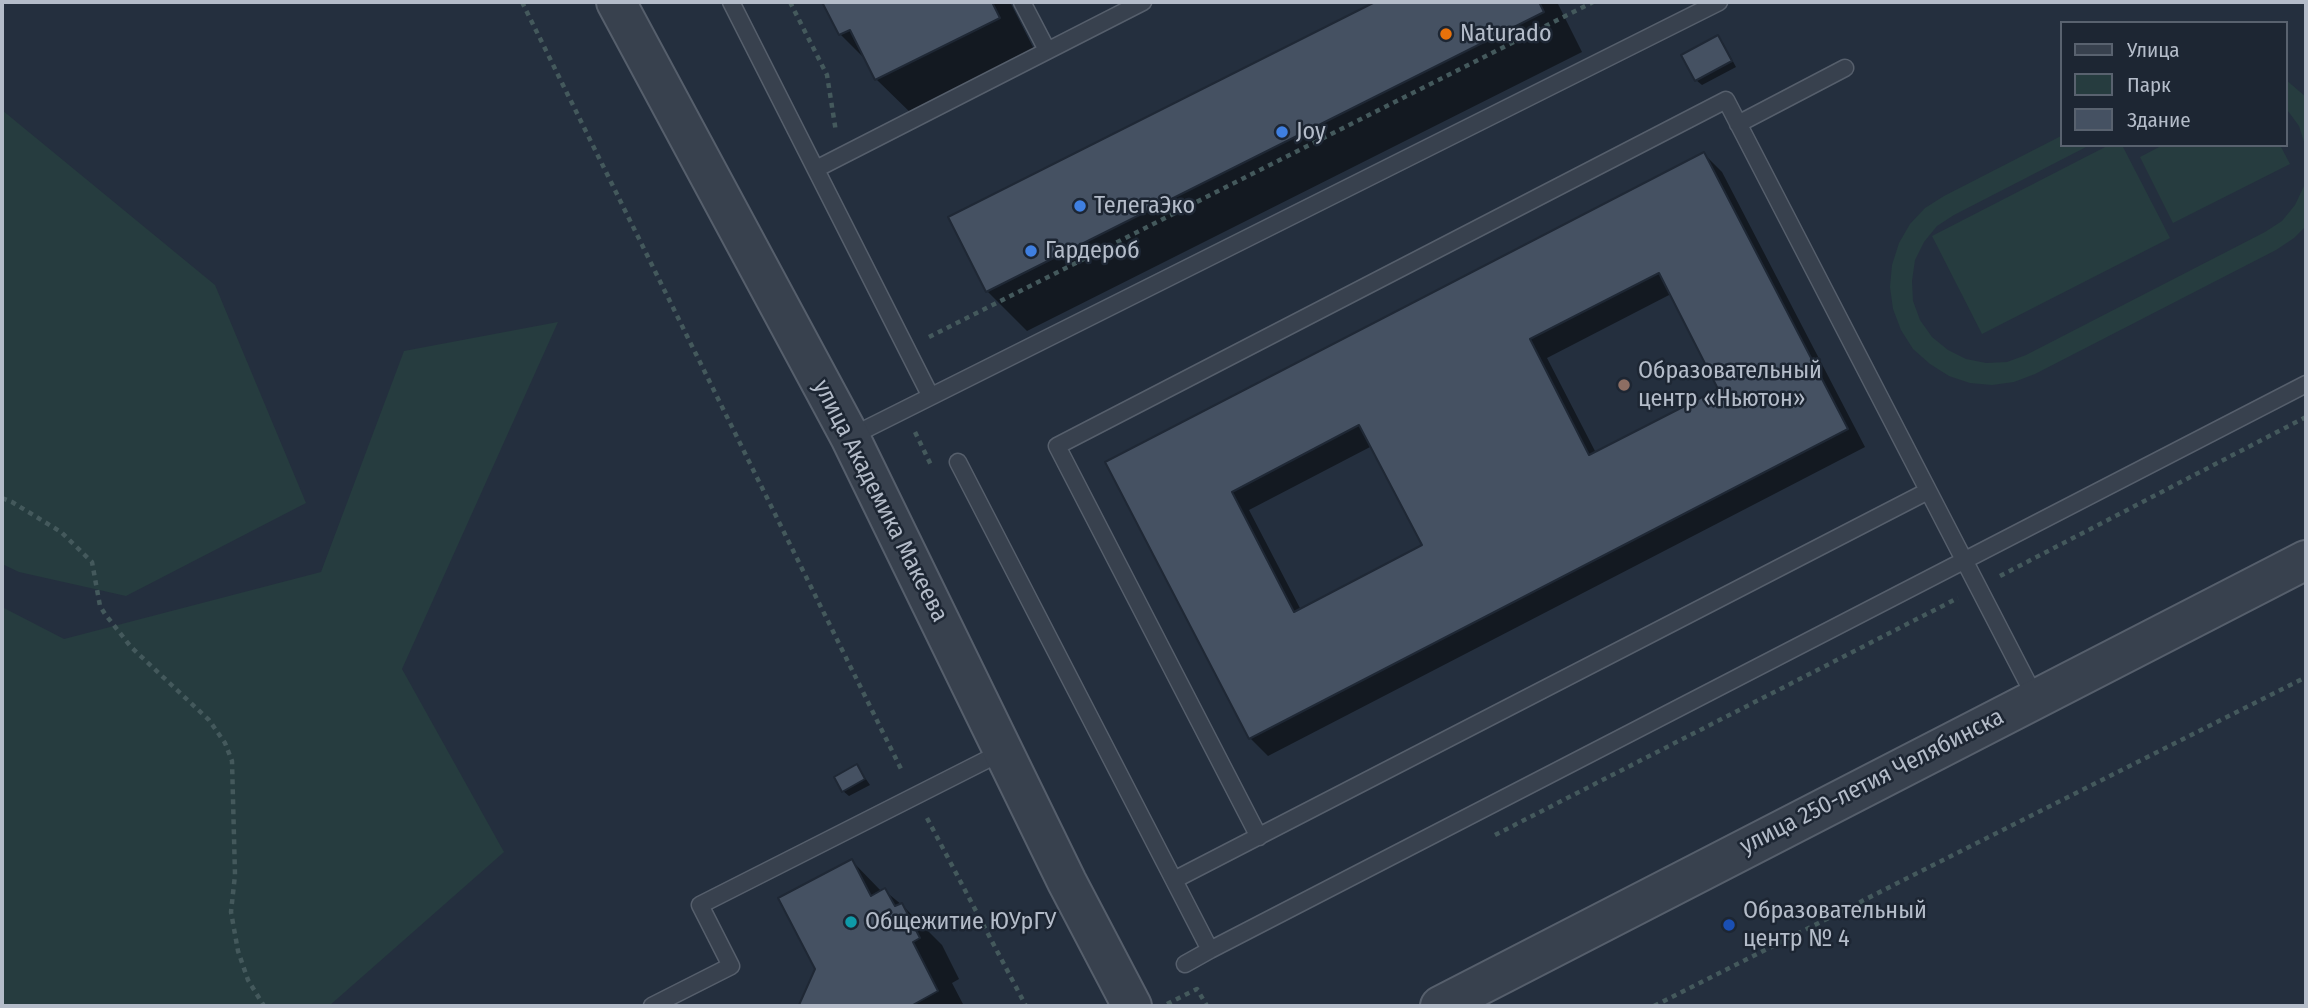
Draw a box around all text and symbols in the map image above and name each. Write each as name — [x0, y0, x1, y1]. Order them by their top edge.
place label: Naturado — [1460, 20, 1552, 48]
legend — [2060, 21, 2287, 147]
marker: Naturado — [1438, 26, 1454, 42]
text: Улица — [2127, 37, 2180, 63]
text: Парк — [2127, 72, 2171, 98]
text: Здание — [2127, 107, 2191, 133]
place label: Joy — [1296, 118, 1326, 146]
marker: Joy — [1274, 124, 1290, 140]
place label: ТелегаЭко — [1094, 192, 1195, 220]
marker: ТелегаЭко — [1072, 198, 1088, 214]
place label: Гардероб — [1045, 237, 1140, 265]
marker: Гардероб — [1023, 243, 1039, 259]
place label: Образовательный центр «Ньютон» — [1638, 357, 1822, 413]
street label: улица Академика Макеева — [806, 375, 954, 627]
marker: Образовательный центр «Ньютон» — [1616, 377, 1632, 393]
street label: улица 250-летия Челябинска — [1735, 703, 2009, 861]
place label: Образовательный центр № 4 — [1743, 897, 1927, 953]
place label: Общежитие ЮУрГУ — [865, 908, 1056, 936]
marker: Общежитие ЮУрГУ — [843, 914, 859, 930]
marker: Образовательный центр № 4 — [1721, 917, 1737, 933]

